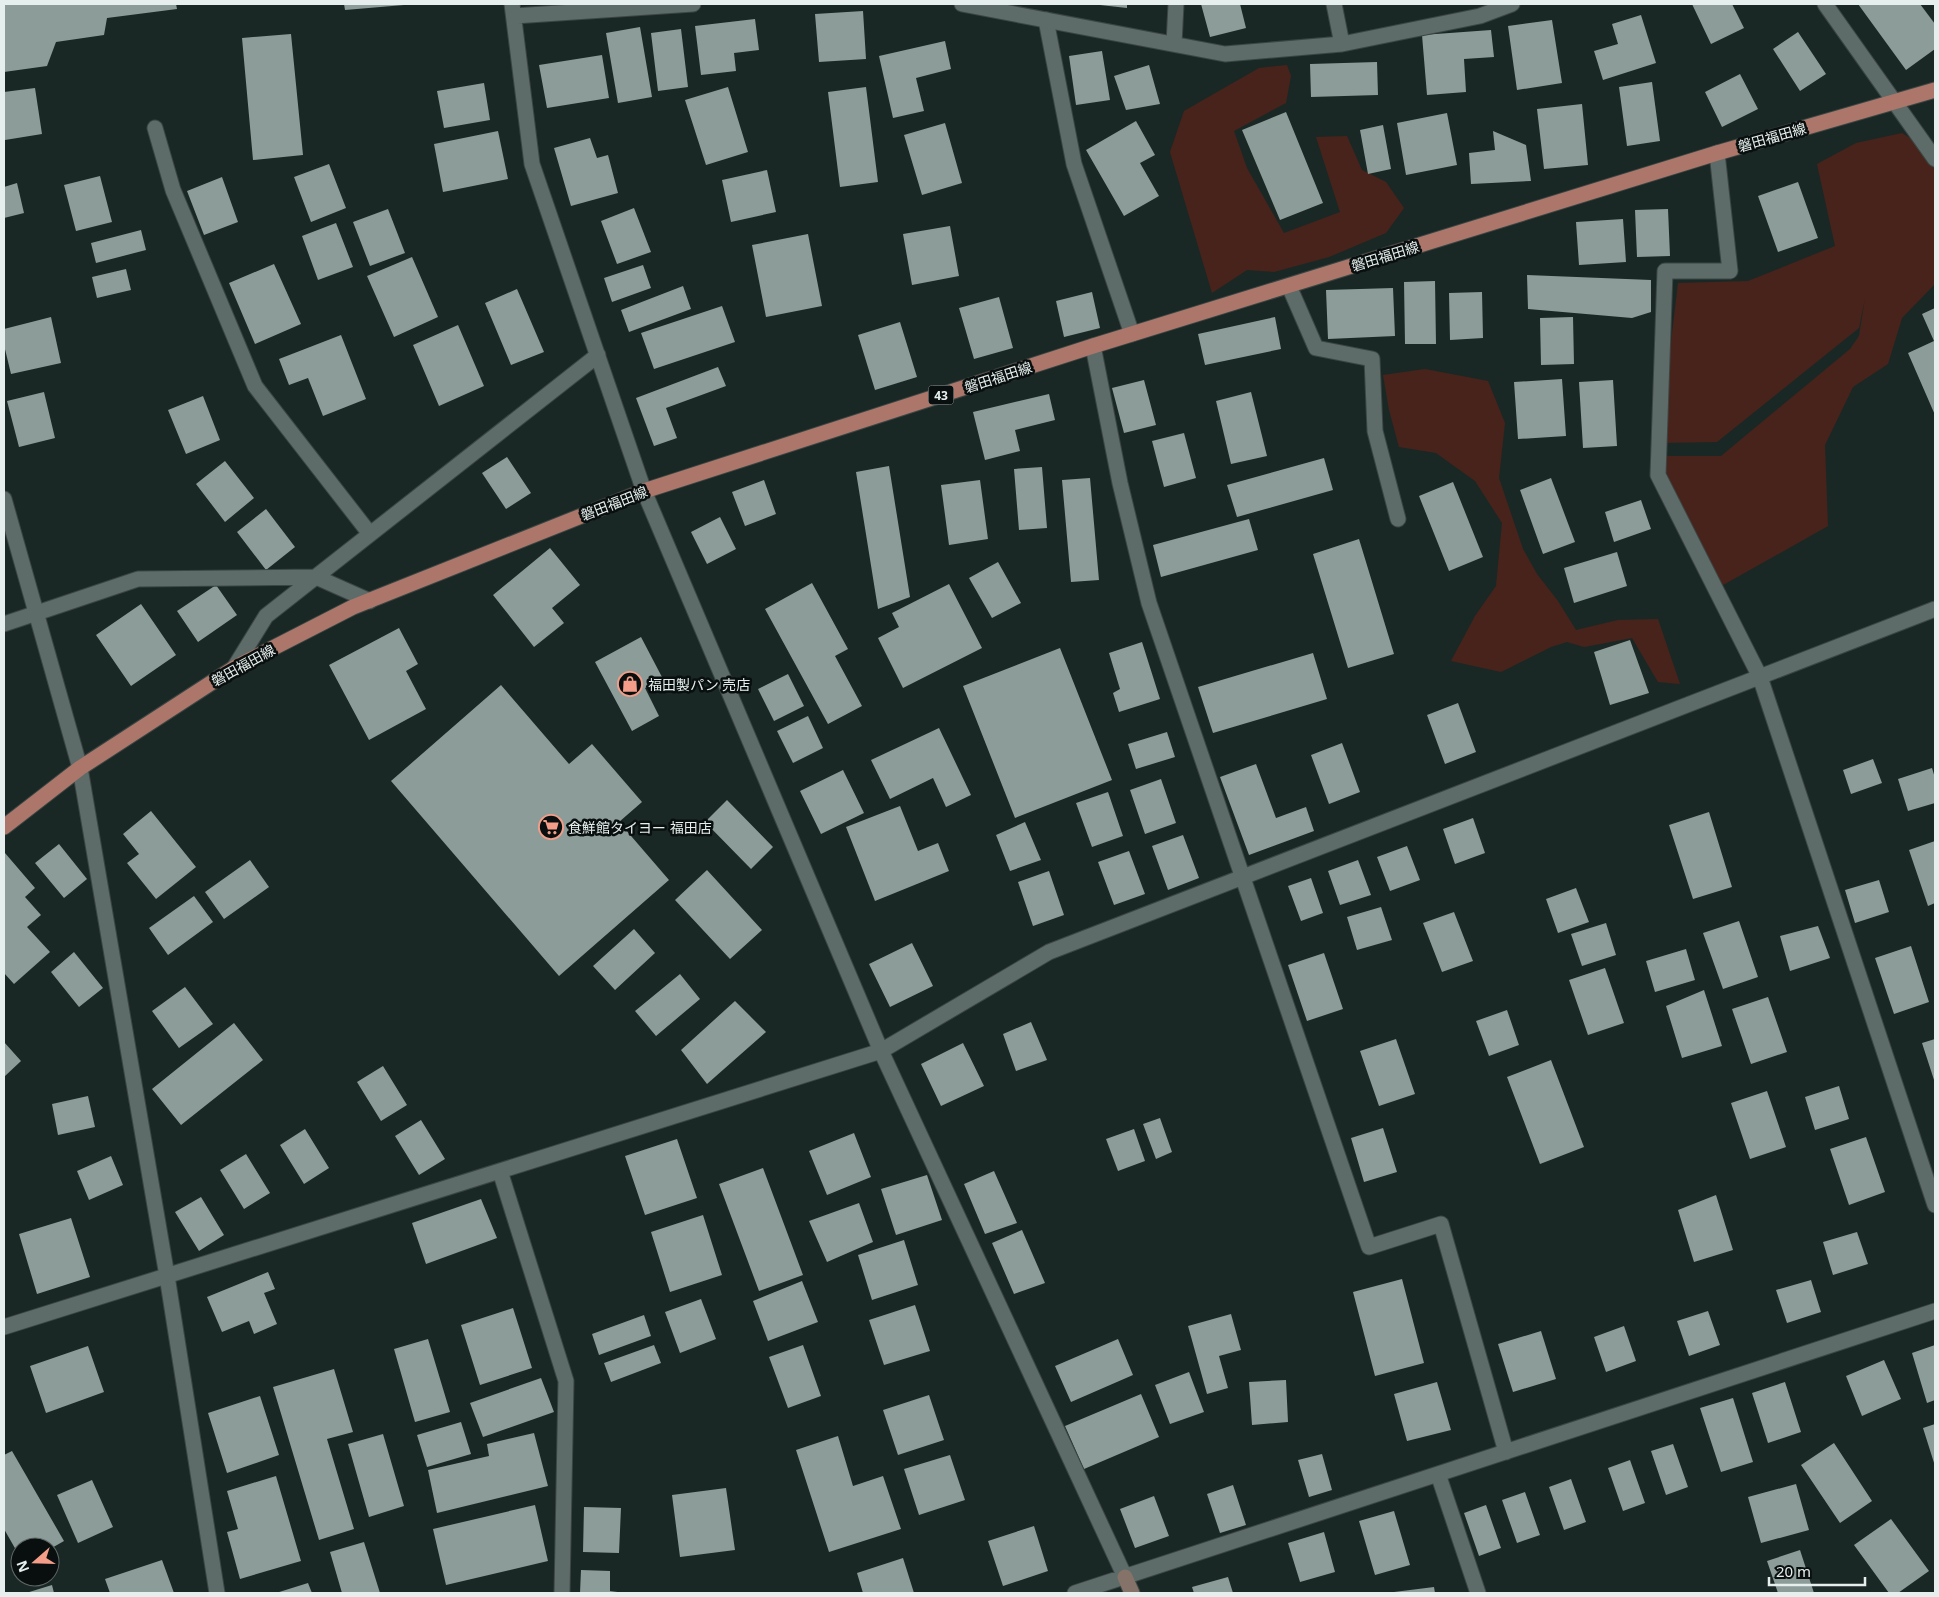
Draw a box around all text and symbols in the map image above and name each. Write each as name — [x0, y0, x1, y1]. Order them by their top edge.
street label: 磐田福田線 — [1736, 118, 1808, 156]
street label: 磐田福田線 — [1349, 237, 1421, 275]
street label: 磐田福田線 — [962, 357, 1034, 397]
road number: 43 — [928, 386, 954, 404]
street label: 磐田福田線 — [578, 482, 650, 524]
street label: 磐田福田線 — [208, 640, 278, 690]
shop icon: 福田製パン 売店 — [617, 671, 643, 697]
place label: 福田製パン 売店 — [648, 675, 750, 694]
supermarket icon: 食鮮館タイヨー 福田店 — [538, 814, 564, 840]
place label: 食鮮館タイヨー 福田店 — [568, 818, 712, 837]
north arrow — [10, 1537, 60, 1587]
scale bar — [1769, 1554, 1865, 1586]
text: N — [11, 1558, 33, 1575]
text: 20 m — [1776, 1561, 1811, 1581]

